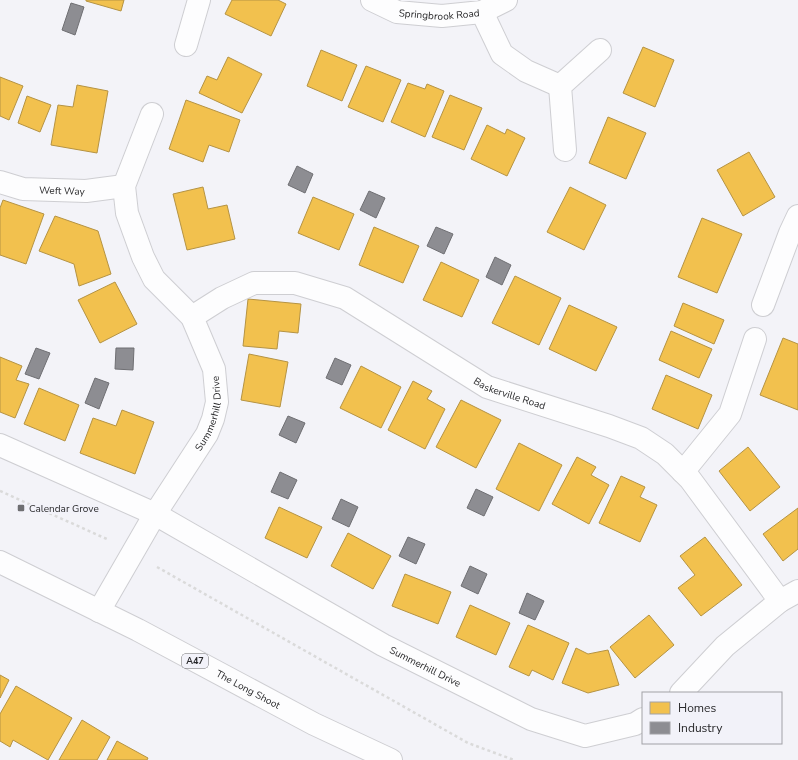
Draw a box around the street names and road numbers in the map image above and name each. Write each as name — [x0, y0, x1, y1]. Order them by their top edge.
street label: Springbrook Road — [398, 6, 480, 24]
street label: Weft Way — [39, 184, 86, 199]
street label: Baskerville Road — [471, 374, 547, 413]
street label: Summerhill Drive — [192, 375, 225, 454]
street label: Summerhill Drive — [387, 643, 463, 691]
road number: A47 — [182, 654, 208, 668]
street label: The Long Shoot — [213, 667, 283, 713]

